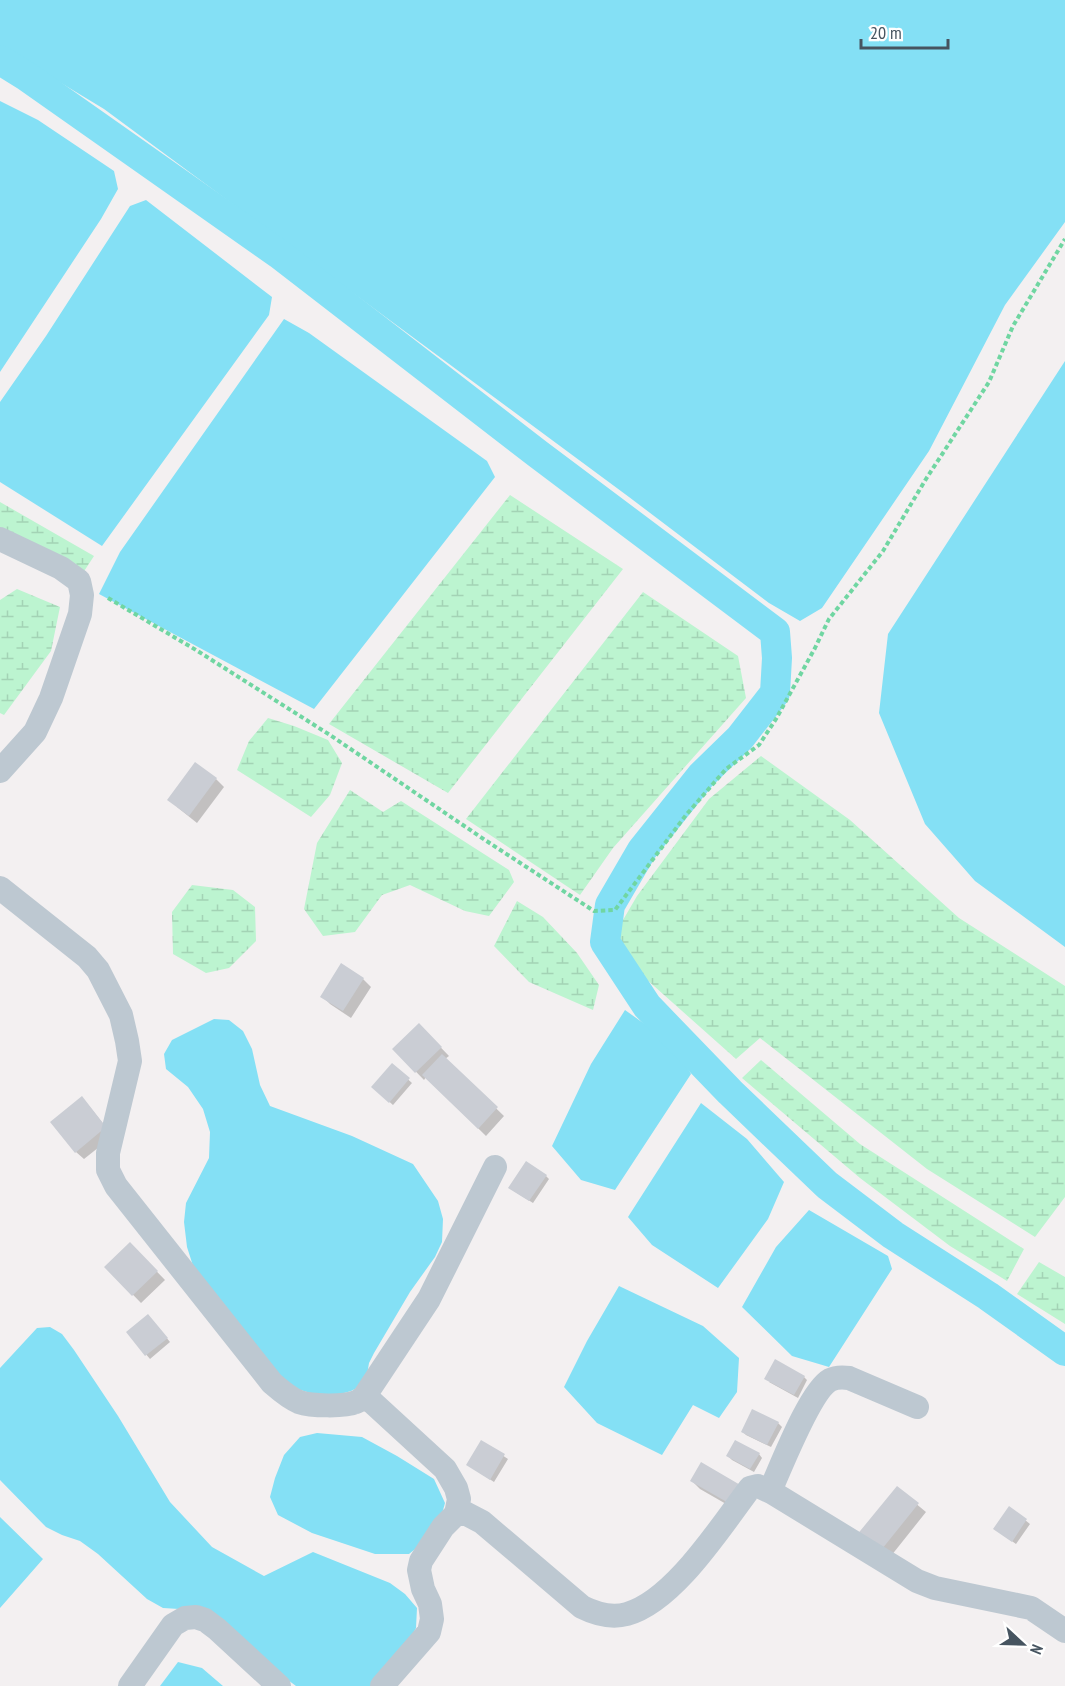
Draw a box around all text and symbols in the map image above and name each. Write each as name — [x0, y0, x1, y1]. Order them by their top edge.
scale bar — [861, 12, 948, 50]
text: 20 m — [870, 21, 902, 44]
north arrow — [993, 1614, 1053, 1674]
text: N — [1026, 1642, 1048, 1657]

